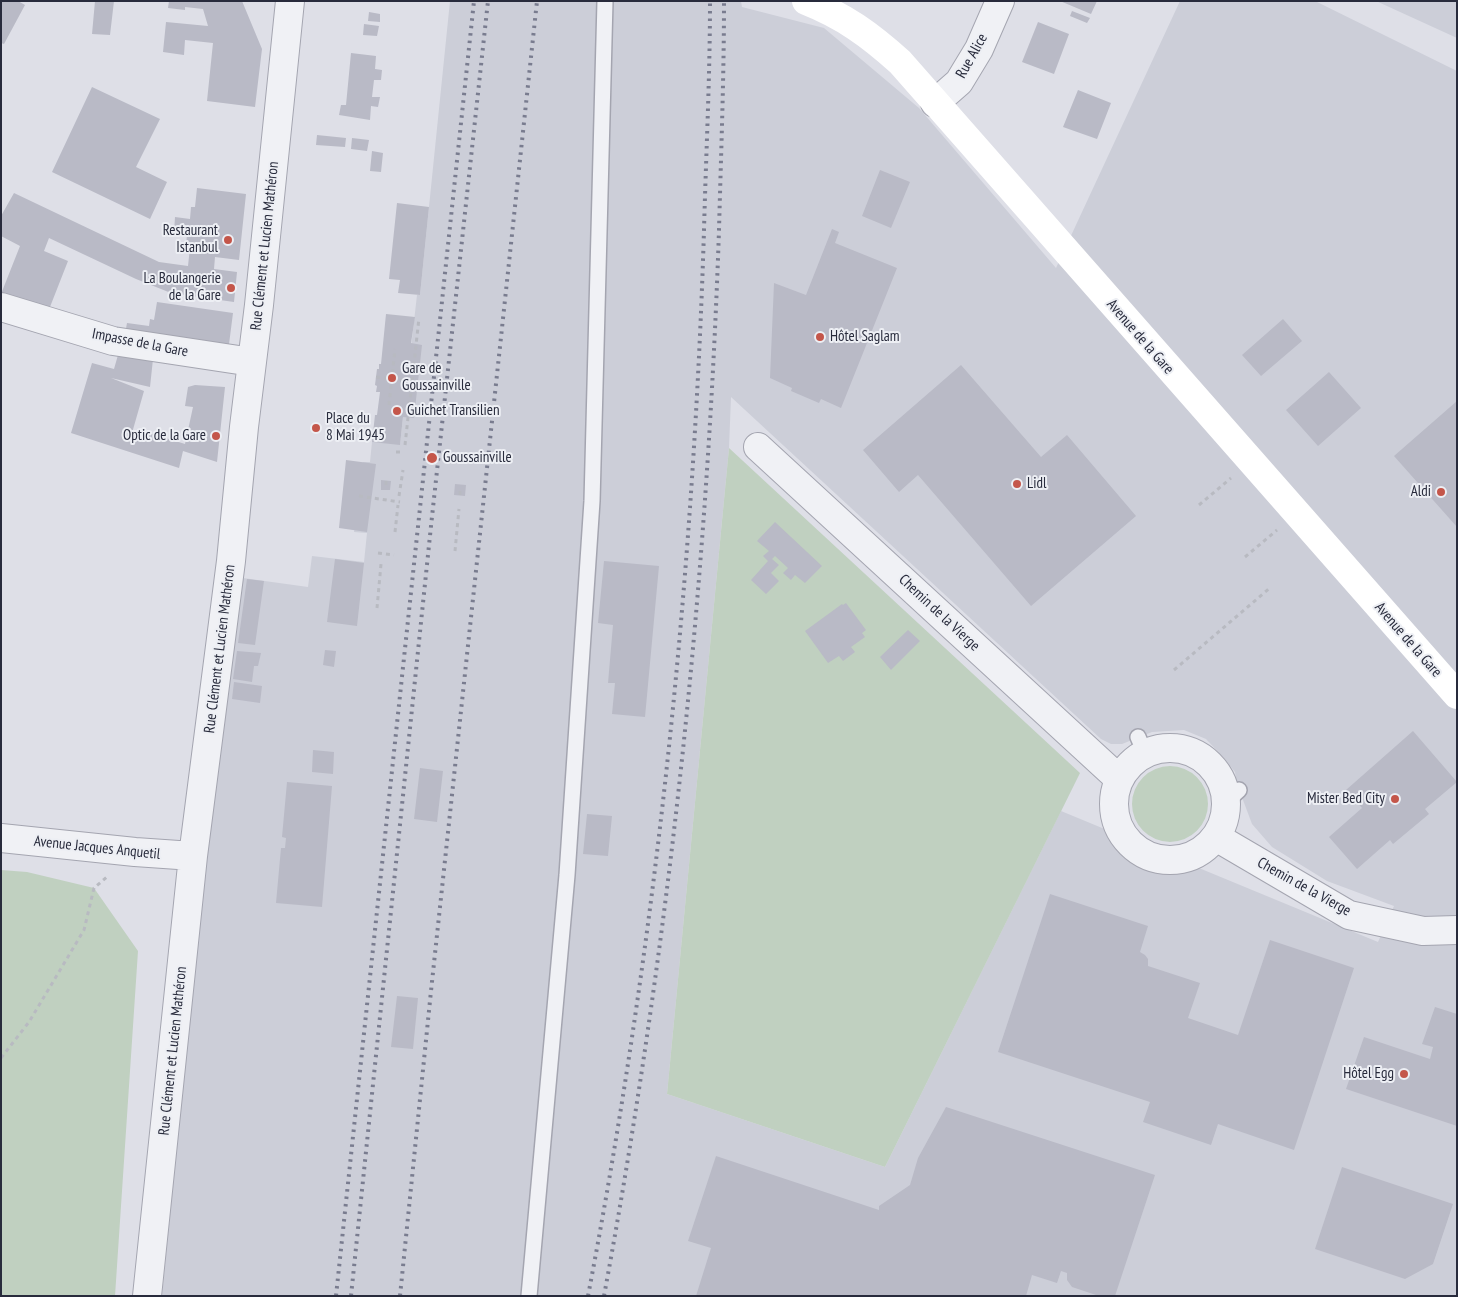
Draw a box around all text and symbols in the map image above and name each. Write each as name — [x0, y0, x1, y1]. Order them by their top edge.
street label: Rue Alice — [952, 31, 992, 81]
street label: Rue Clément et Lucien Mathéron — [247, 161, 283, 331]
place label: Restaurant Istanbul — [163, 222, 218, 257]
marker: Restaurant Istanbul — [222, 234, 234, 246]
place label: La Boulangerie de la Gare — [143, 270, 221, 305]
marker: La Boulangerie de la Gare — [225, 282, 237, 294]
street label: Avenue de la Gare — [1103, 296, 1177, 378]
street label: Impasse de la Gare — [90, 325, 190, 361]
place label: Hôtel Saglam — [830, 328, 900, 346]
marker: Hôtel Saglam — [814, 331, 826, 343]
place label: Gare de Goussainville — [402, 360, 471, 395]
marker: Gare de Goussainville — [386, 372, 398, 384]
place label: Guichet Transilien — [407, 402, 500, 420]
marker: Guichet Transilien — [391, 405, 403, 417]
place label: Place du 8 Mai 1945 — [326, 410, 385, 445]
marker: Place du 8 Mai 1945 — [310, 422, 322, 434]
place label: Optic de la Gare — [123, 427, 206, 445]
marker: Optic de la Gare — [210, 430, 222, 442]
place label: Goussainville — [443, 449, 512, 467]
marker: Goussainville — [425, 451, 439, 465]
place label: Lidl — [1027, 475, 1046, 493]
marker: Lidl — [1011, 478, 1023, 490]
place label: Aldi — [1411, 483, 1431, 501]
marker: Aldi — [1435, 486, 1447, 498]
street label: Rue Clément et Lucien Mathéron — [201, 564, 239, 734]
street label: Chemin de la Vierge — [895, 571, 983, 655]
street label: Avenue de la Gare — [1371, 599, 1445, 681]
place label: Mister Bed City — [1307, 790, 1385, 808]
marker: Mister Bed City — [1389, 793, 1401, 805]
street label: Avenue Jacques Anquetil — [33, 832, 161, 864]
street label: Chemin de la Vierge — [1254, 854, 1354, 920]
street label: Rue Clément et Lucien Mathéron — [155, 966, 191, 1136]
place label: Hôtel Egg — [1343, 1065, 1394, 1083]
marker: Hôtel Egg — [1398, 1068, 1410, 1080]

